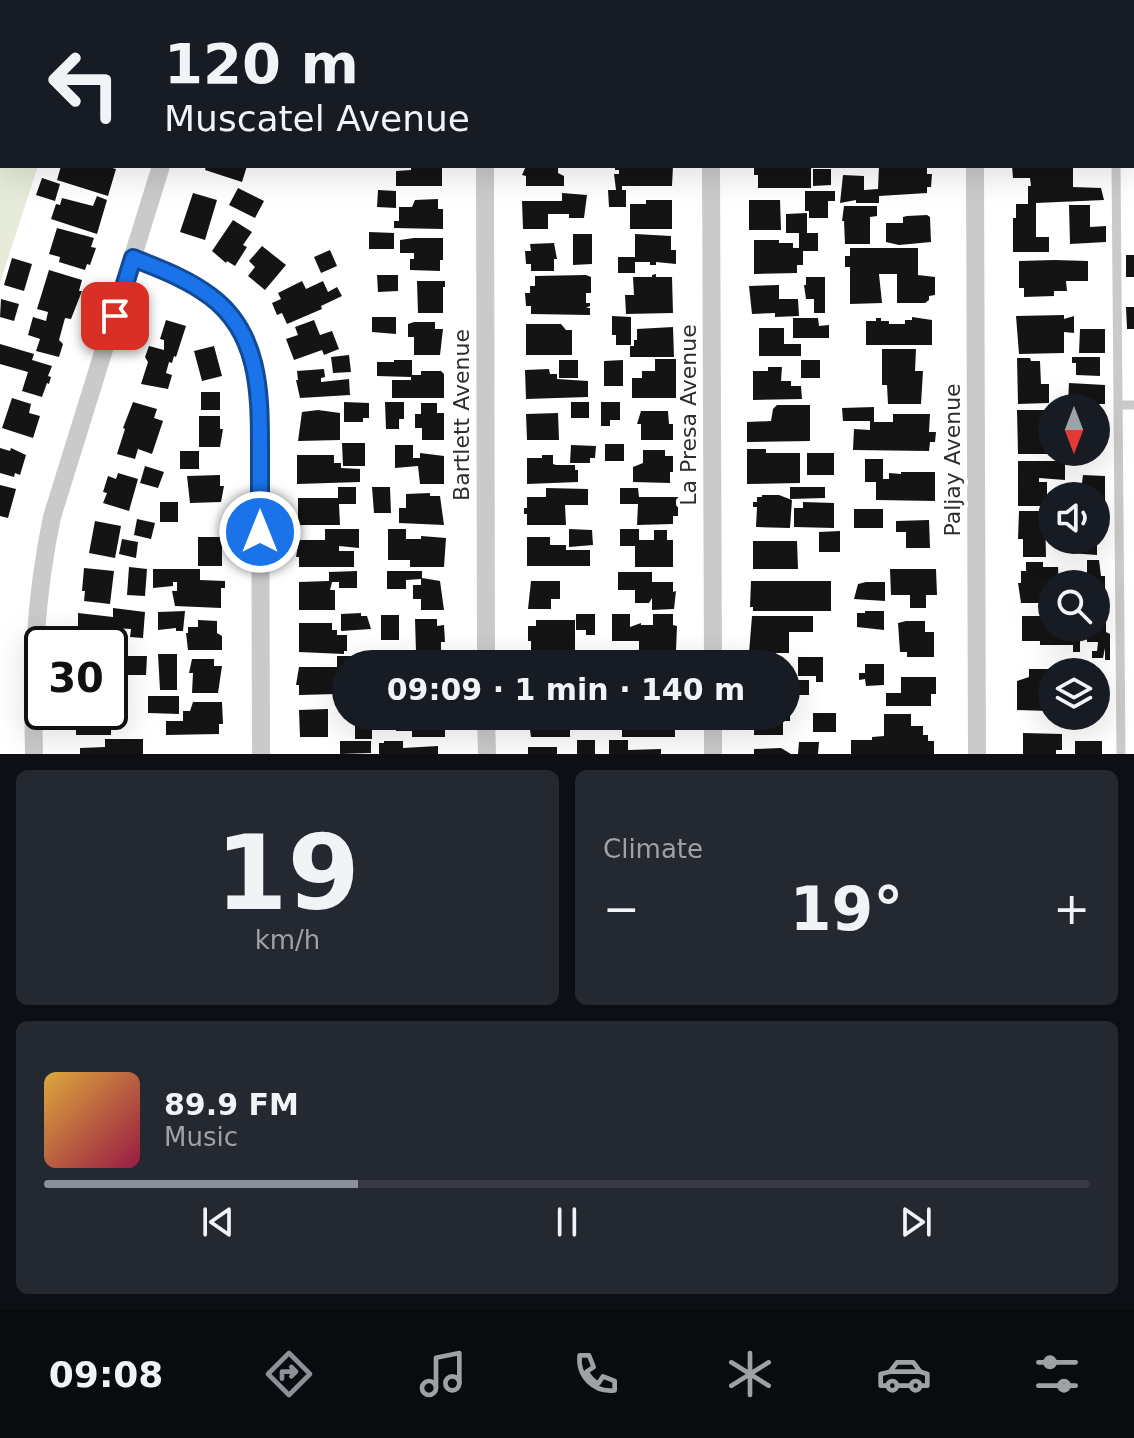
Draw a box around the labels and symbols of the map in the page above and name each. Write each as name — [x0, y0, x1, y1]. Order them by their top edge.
pin — [81, 282, 149, 350]
street label: La Presa Avenue — [676, 324, 701, 506]
street label: Bartlett Avenue — [449, 329, 474, 501]
street label: Paljay Avenue — [940, 383, 965, 537]
north arrow — [1038, 394, 1110, 466]
position arrow — [218, 490, 302, 574]
speed limit sign: 30 — [24, 626, 128, 730]

